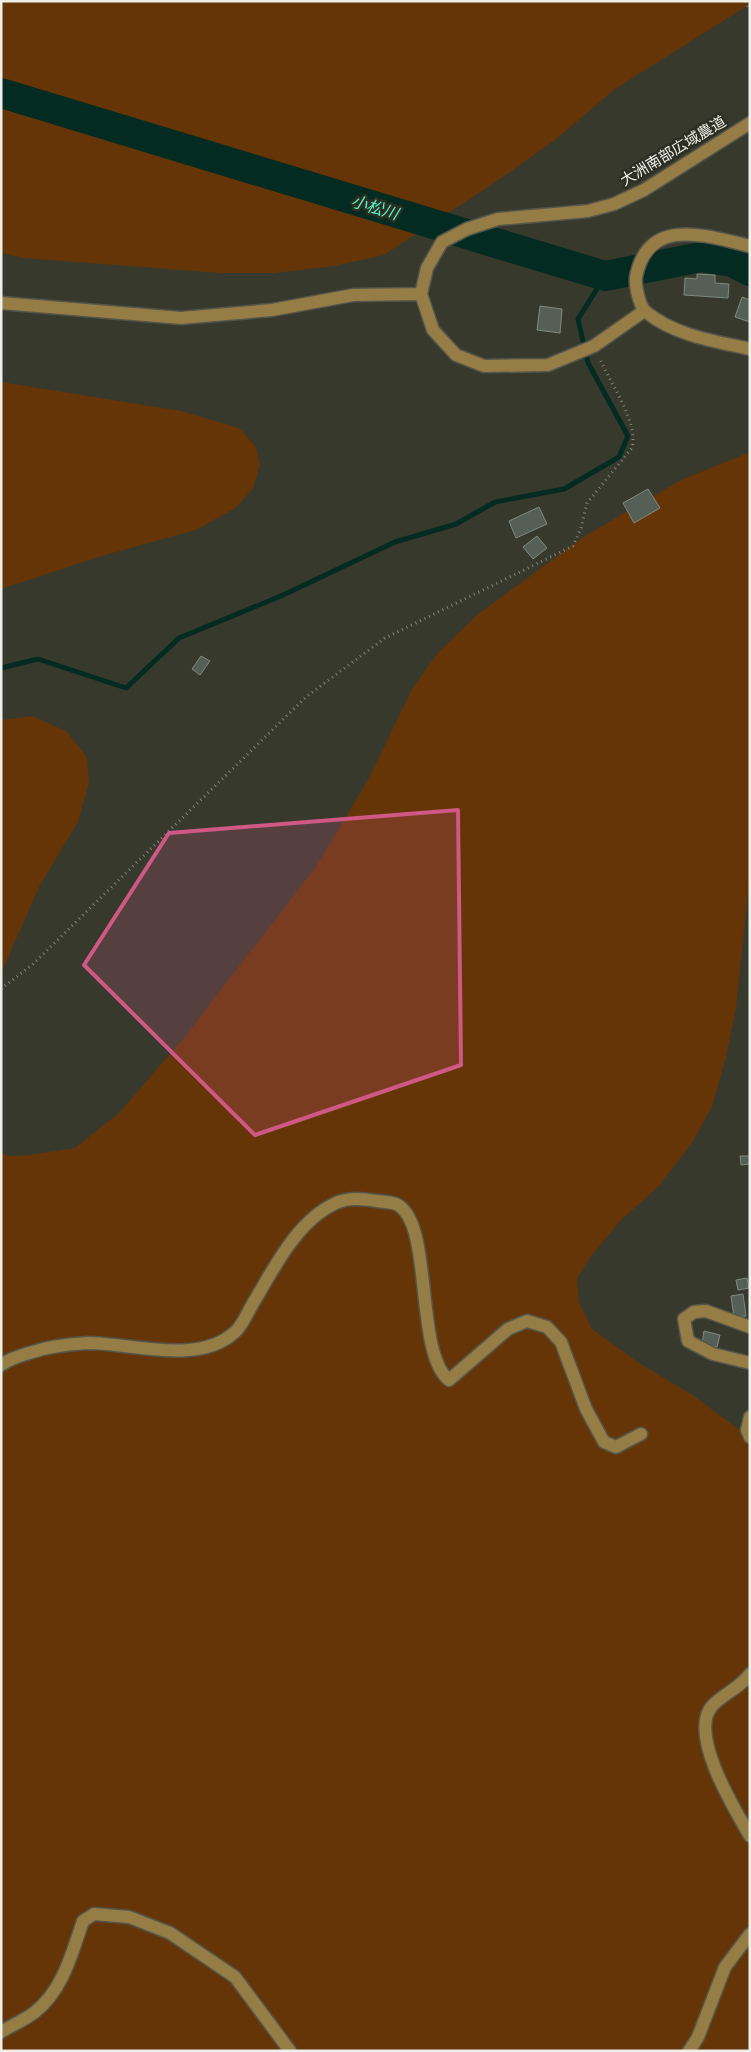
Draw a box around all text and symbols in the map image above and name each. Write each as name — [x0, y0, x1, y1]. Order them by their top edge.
street label: 大洲南部広域農道 — [617, 112, 729, 189]
water label: 小松川 — [349, 192, 402, 223]

